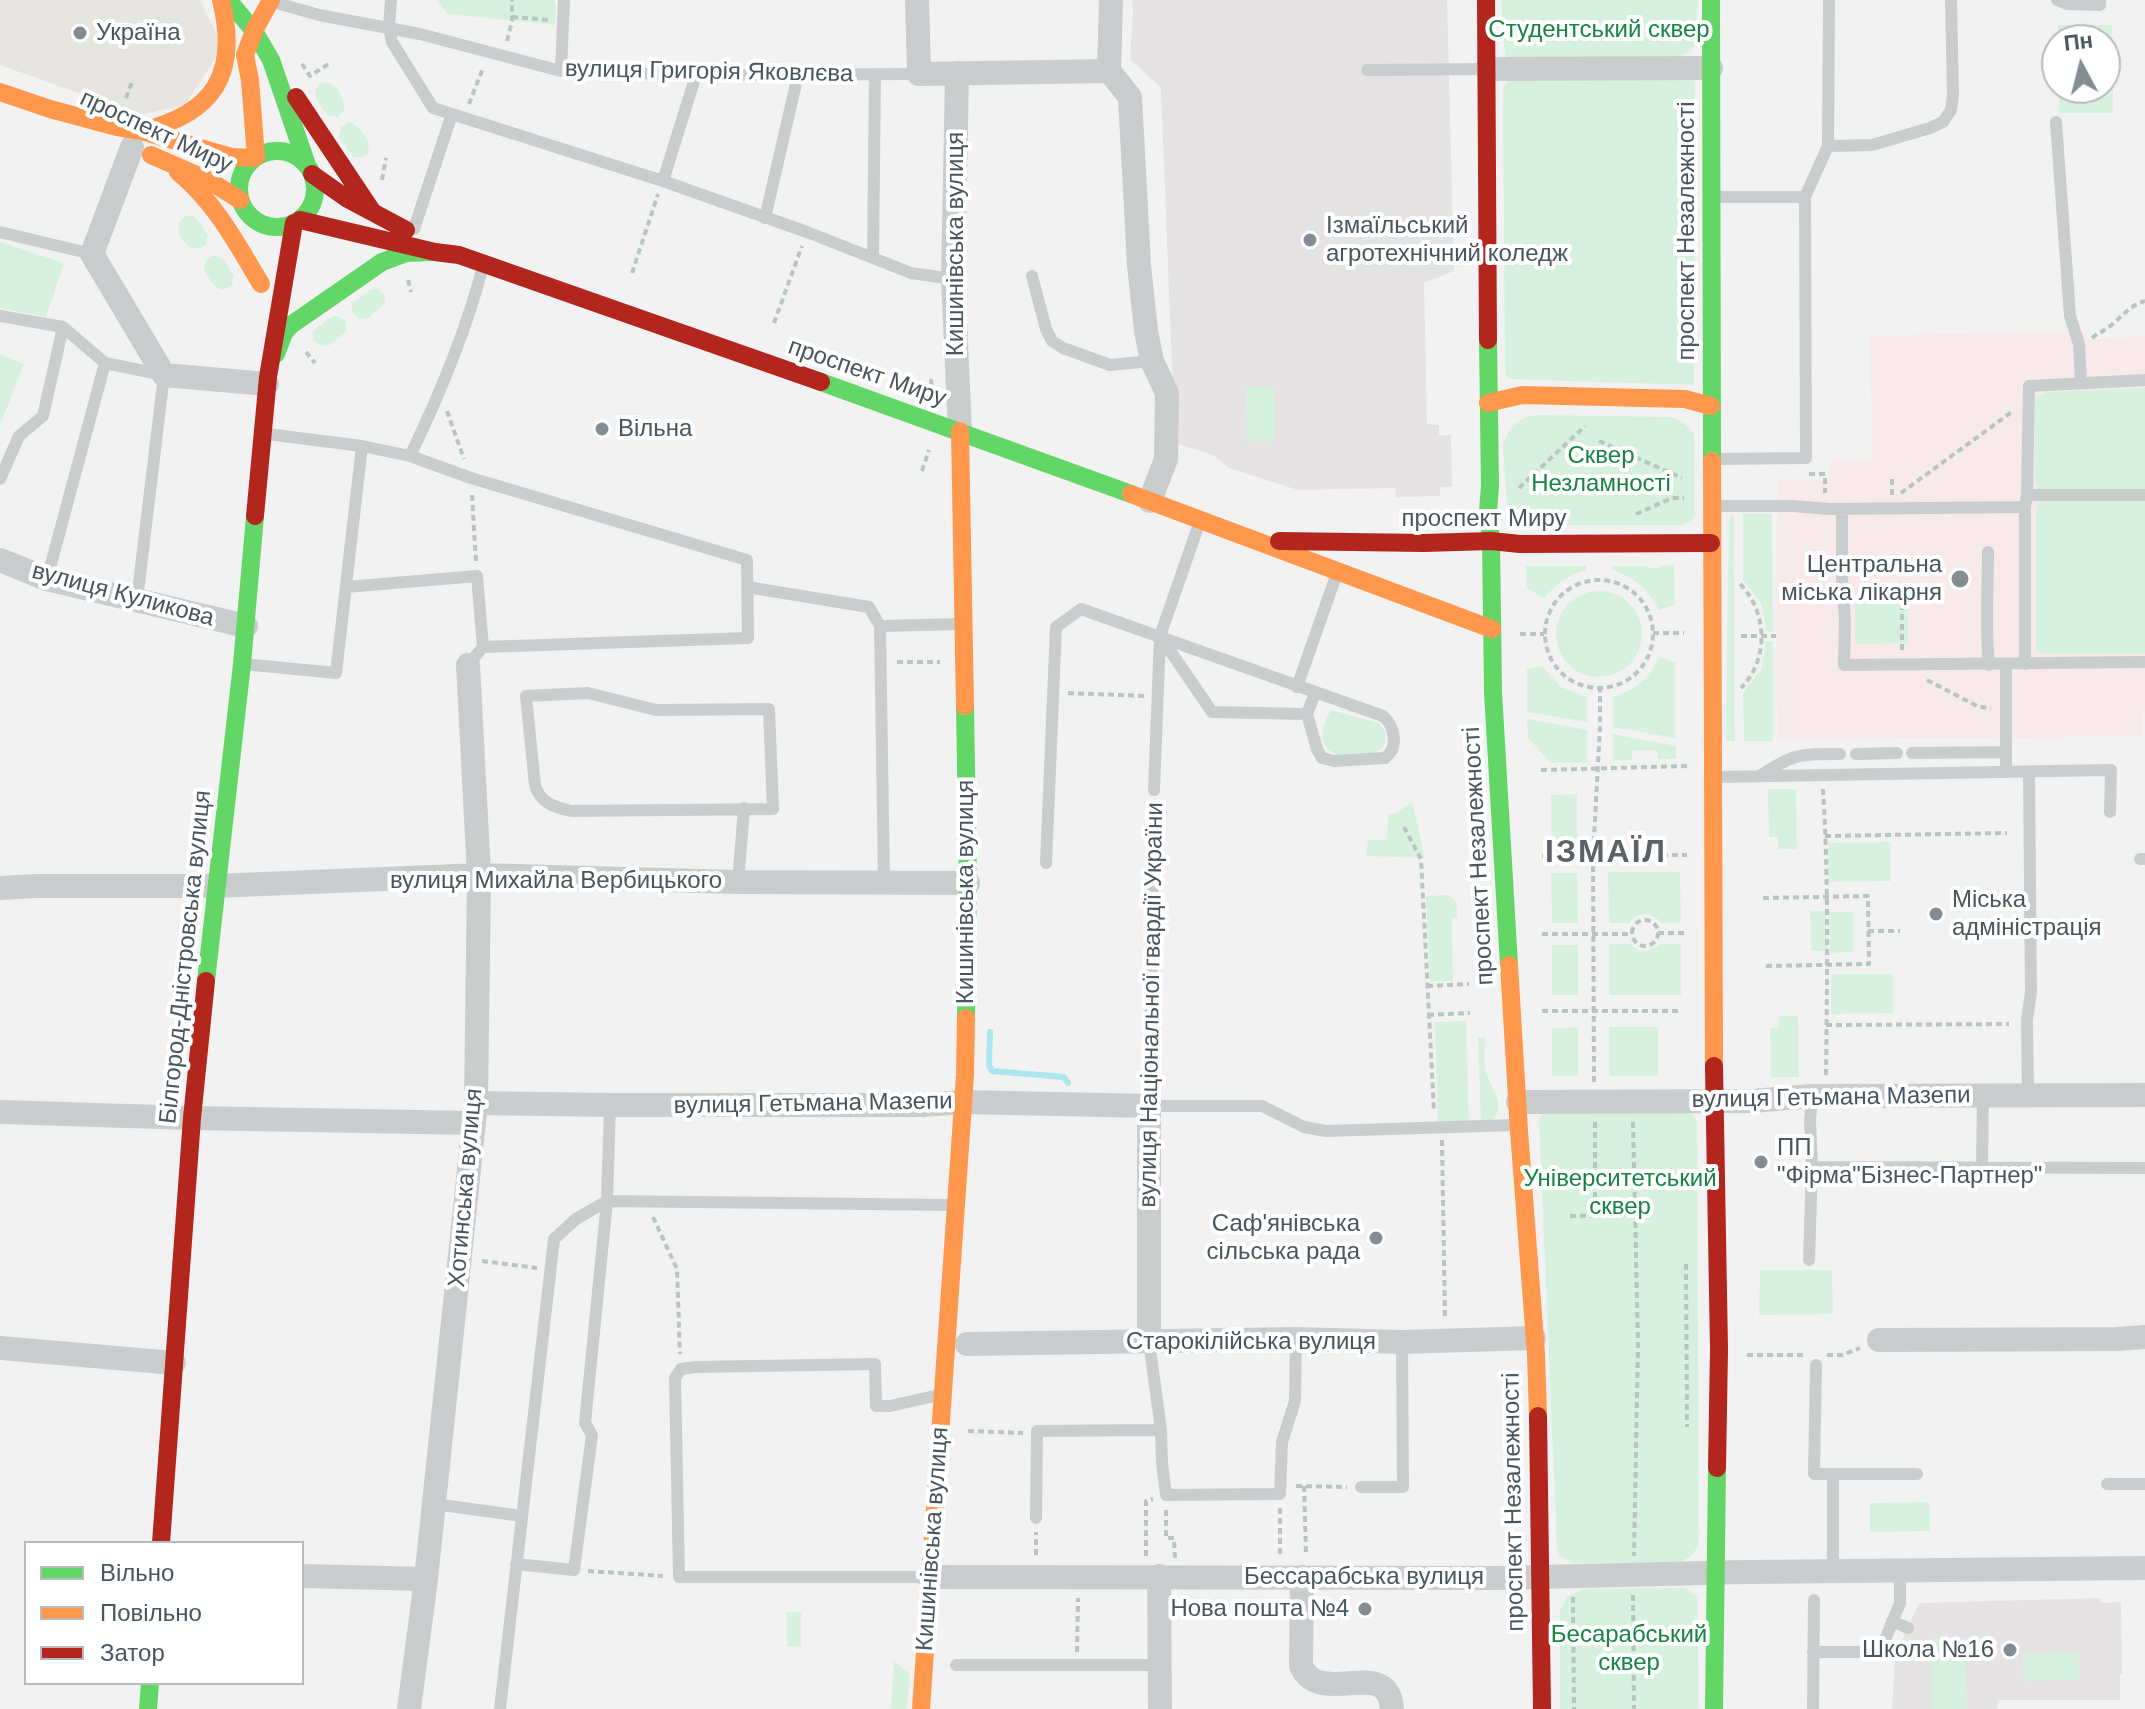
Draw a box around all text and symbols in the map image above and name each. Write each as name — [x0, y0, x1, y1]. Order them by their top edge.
park label: Студентський сквер — [1488, 16, 1710, 44]
place label: Україна — [96, 19, 181, 47]
marker: Україна — [71, 24, 89, 42]
north arrow — [2041, 24, 2121, 104]
text: Пн — [2062, 27, 2094, 56]
street label: вулиця Григорія Яковлєва — [564, 55, 854, 89]
street label: проспект Миру — [75, 84, 237, 180]
street label: проспект Незалежності — [1673, 101, 1701, 361]
street label: Кишинівська вулиця — [942, 132, 970, 356]
place label: Ізмаїльський агротехнічний коледж — [1326, 212, 1568, 268]
marker: Ізмаїльський агротехнічний коледж — [1301, 231, 1319, 249]
street label: проспект Миру — [784, 333, 950, 413]
place label: Вільна — [618, 415, 692, 443]
marker: Вільна — [593, 420, 611, 438]
park label: Сквер Незламності — [1531, 442, 1671, 498]
street label: проспект Миру — [1402, 505, 1566, 533]
place label: Центральна міська лікарня — [1781, 551, 1942, 607]
street label: вулиця Куликова — [29, 557, 217, 633]
marker: Центральна міська лікарня — [1949, 568, 1971, 590]
street label: проспект Незалежності — [1458, 726, 1500, 986]
street label: Кишинівська вулиця — [952, 780, 980, 1004]
street label: Білгород-Дністровська вулиця — [154, 789, 218, 1125]
street label: вулиця Національної гвардії України — [1134, 802, 1170, 1208]
district label: ІЗМАЇЛ — [1545, 834, 1667, 872]
street label: вулиця Михайла Вербицького — [390, 867, 722, 895]
place label: Міська адміністрація — [1952, 886, 2102, 942]
marker: Міська адміністрація — [1927, 905, 1945, 923]
street label: вулиця Гетьмана Мазепи — [1691, 1081, 1971, 1115]
street label: Хотинська вулиця — [443, 1087, 489, 1289]
street label: вулиця Гетьмана Мазепи — [673, 1087, 953, 1121]
place label: ПП "Фірма"Бізнес-Партнер" — [1777, 1134, 2042, 1190]
marker: ПП "Фірма"Бізнес-Партнер" — [1752, 1153, 1770, 1171]
park label: Університетський сквер — [1523, 1165, 1717, 1221]
place label: Саф'янівська сільська рада — [1207, 1210, 1360, 1266]
marker: Саф'янівська сільська рада — [1367, 1229, 1385, 1247]
street label: Старокілійська вулиця — [1126, 1328, 1376, 1356]
street label: проспект Незалежності — [1497, 1372, 1531, 1632]
street label: Кишинівська вулиця — [911, 1426, 955, 1652]
legend — [24, 1541, 304, 1685]
text: Вільно — [100, 1559, 174, 1586]
street label: Бессарабська вулиця — [1244, 1563, 1484, 1591]
place label: Нова пошта №4 — [1170, 1595, 1349, 1623]
text: Повільно — [100, 1599, 202, 1626]
marker: Нова пошта №4 — [1356, 1600, 1374, 1618]
park label: Бесарабський сквер — [1551, 1621, 1707, 1677]
place label: Школа №16 — [1862, 1636, 1994, 1664]
text: Затор — [100, 1639, 165, 1666]
marker: Школа №16 — [2001, 1641, 2019, 1659]

